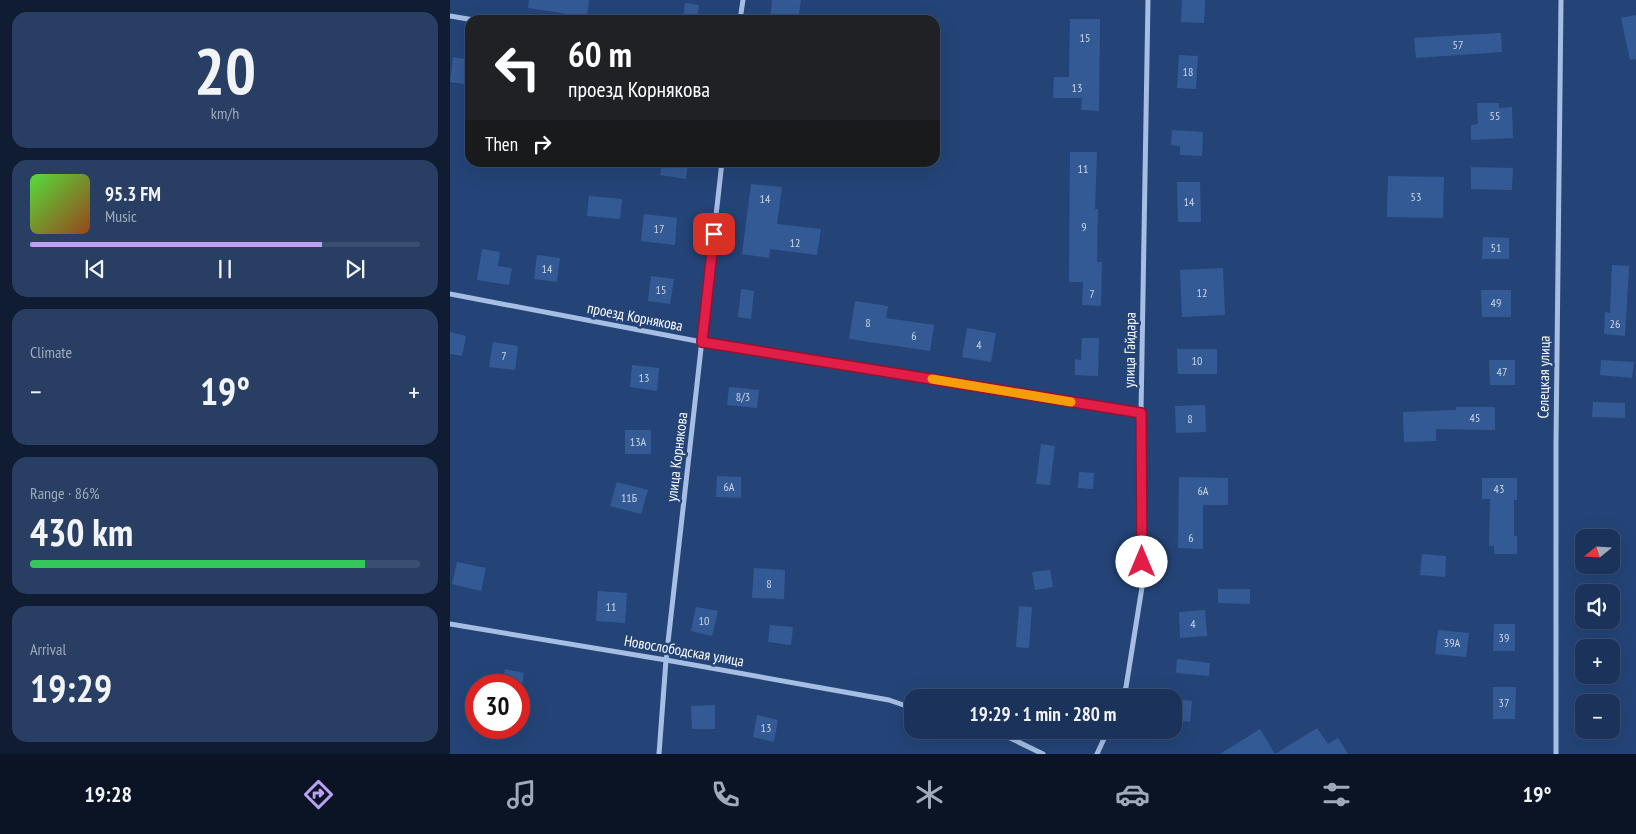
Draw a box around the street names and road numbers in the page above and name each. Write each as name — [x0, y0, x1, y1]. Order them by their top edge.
street label: проезд Корнякова — [586, 298, 684, 335]
street label: улица Гайдара — [1119, 312, 1140, 388]
street label: Селецкая улица — [1533, 335, 1554, 419]
street label: улица Корнякова — [662, 411, 691, 503]
street label: Новослободская улица — [623, 631, 745, 670]

